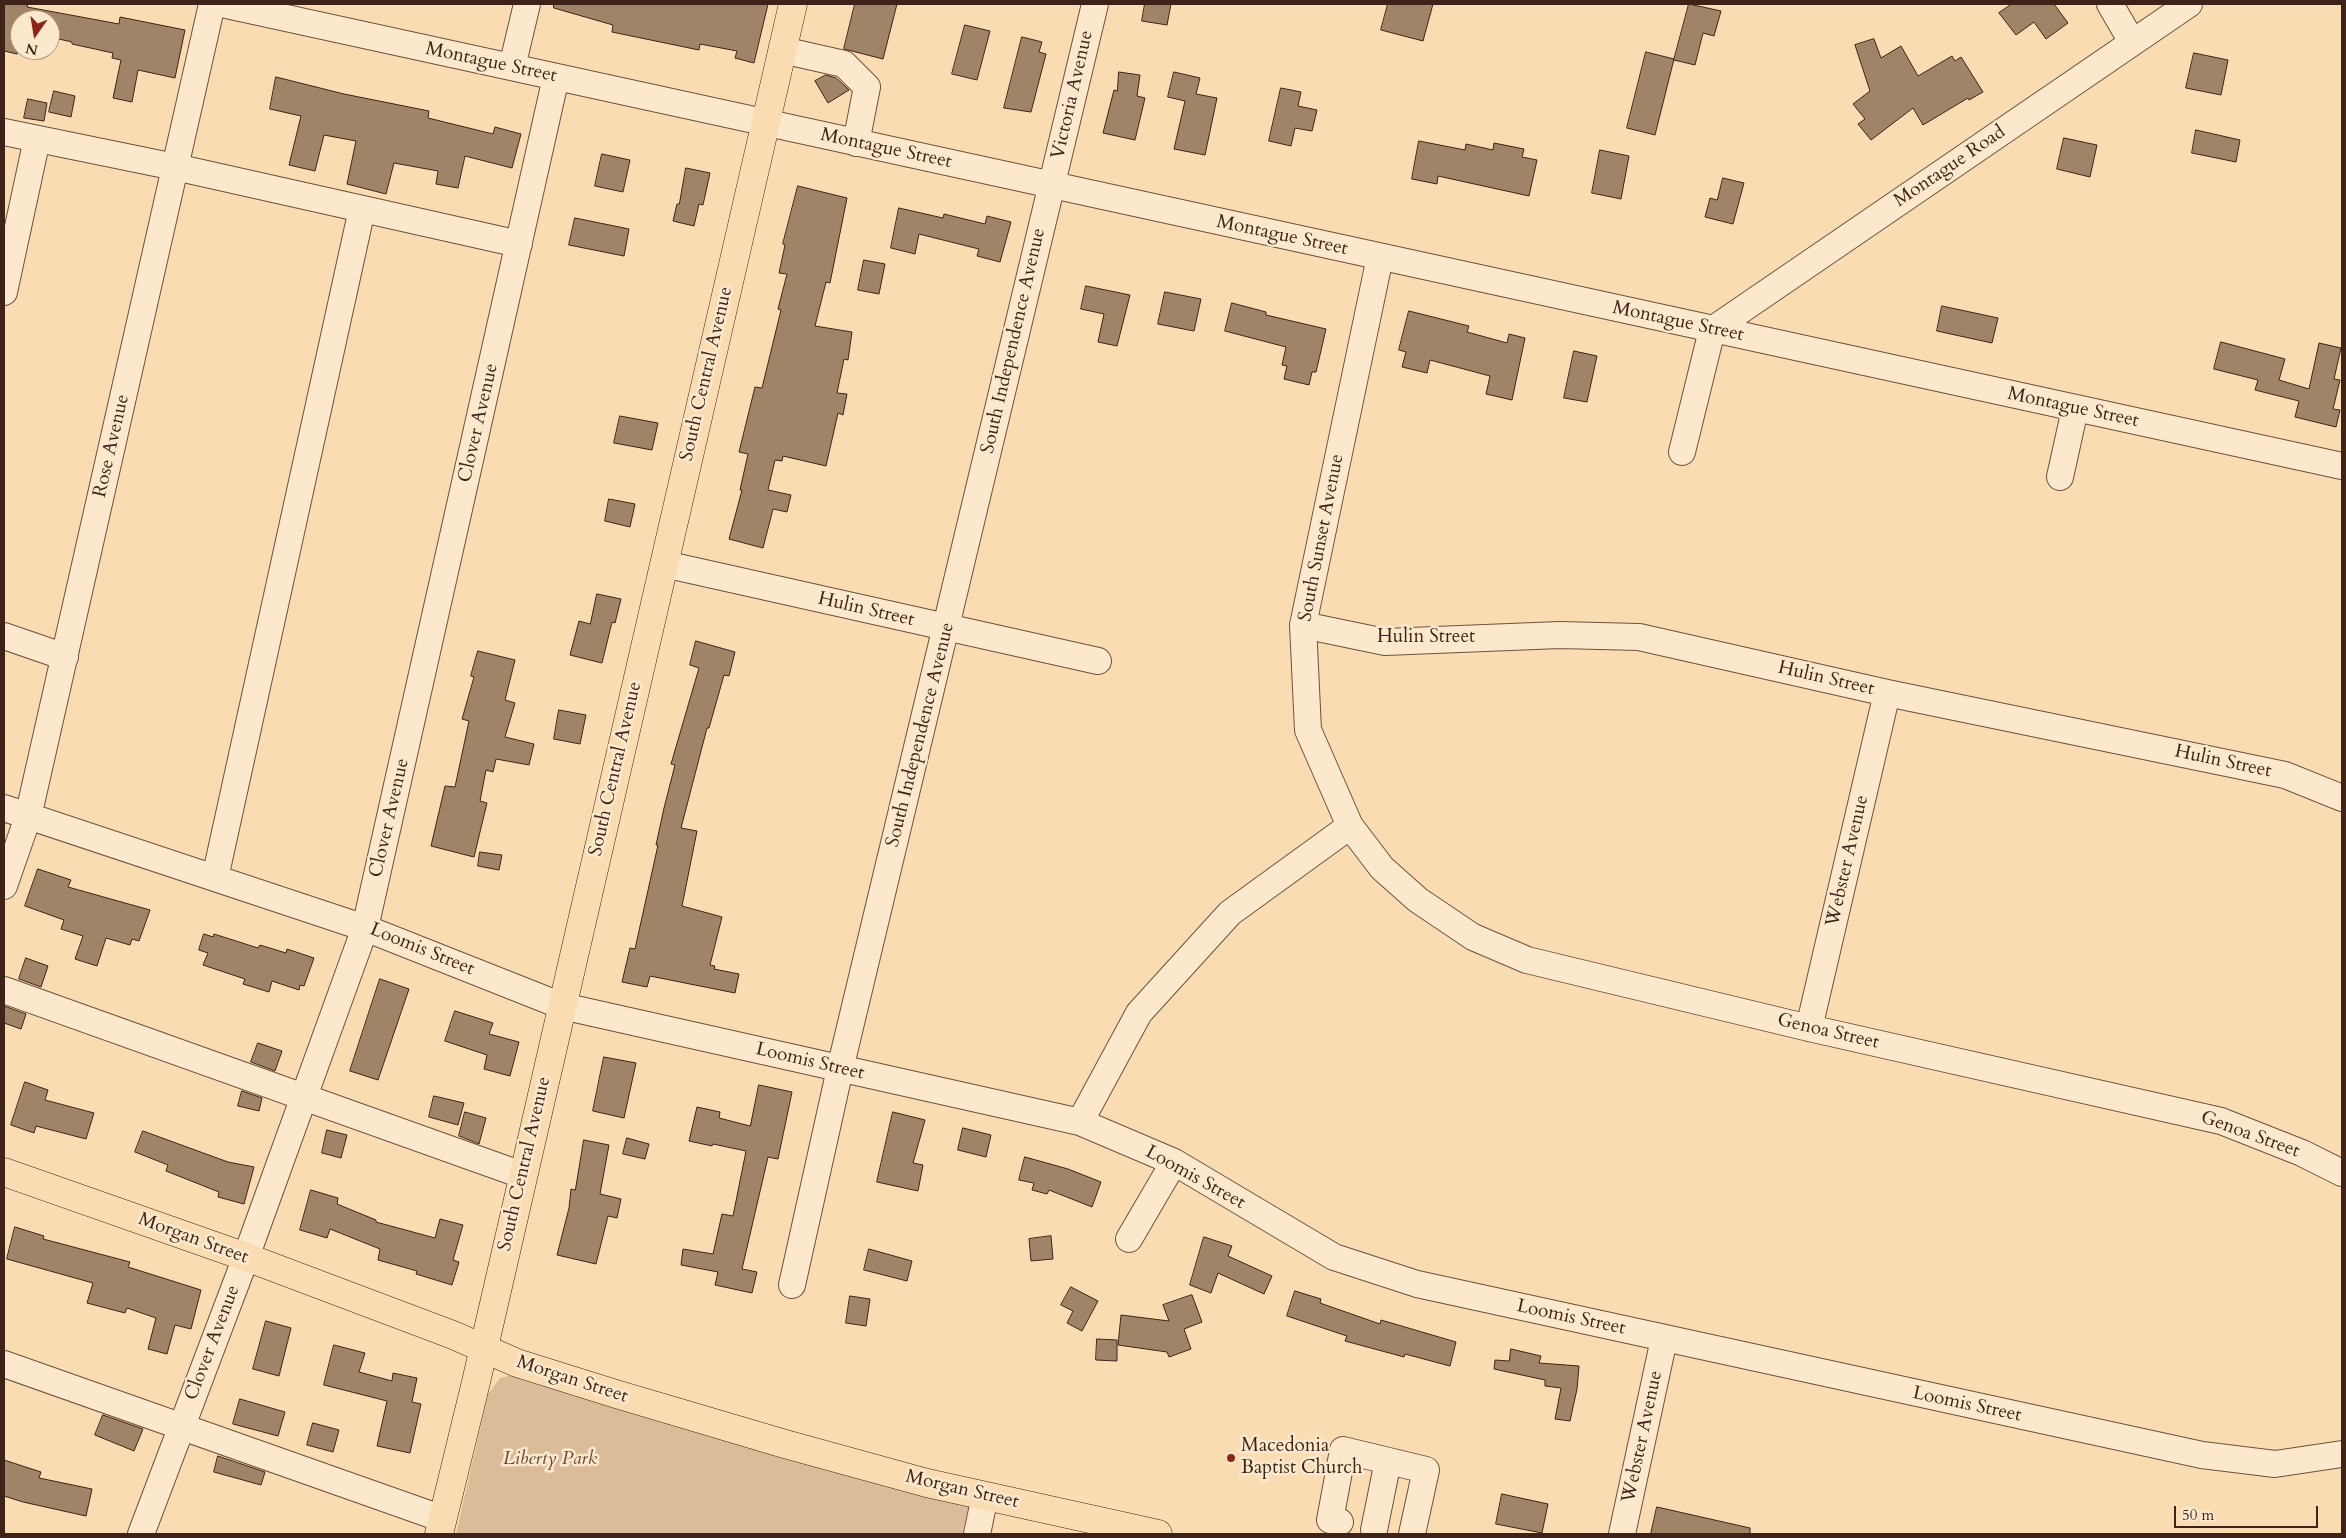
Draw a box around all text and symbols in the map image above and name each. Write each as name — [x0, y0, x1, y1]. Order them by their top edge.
north arrow — [10, 10, 60, 60]
street label: Victoria Avenue — [1047, 28, 1099, 162]
street label: Montague Street — [423, 38, 559, 88]
text: N — [24, 39, 40, 60]
street label: Montague Road — [1890, 121, 2010, 213]
street label: Montague Street — [818, 124, 954, 174]
street label: Montague Street — [1214, 211, 1350, 261]
street label: South Independence Avenue — [977, 226, 1051, 456]
street label: South Central Avenue — [676, 285, 738, 463]
street label: Montague Street — [1610, 297, 1746, 347]
street label: Clover Avenue — [454, 361, 504, 485]
street label: Montague Street — [2005, 383, 2141, 433]
street label: Rose Avenue — [89, 392, 135, 500]
street label: South Sunset Avenue — [1295, 452, 1349, 624]
street label: Hulin Street — [816, 588, 916, 632]
street label: South Independence Avenue — [882, 620, 960, 850]
street label: Hulin Street — [1377, 627, 1475, 649]
street label: Hulin Street — [1776, 657, 1876, 701]
street label: South Central Avenue — [585, 680, 647, 858]
street label: Hulin Street — [2173, 741, 2273, 783]
street label: Clover Avenue — [365, 756, 415, 880]
street label: Webster Avenue — [1822, 793, 1874, 929]
street label: Loomis Street — [366, 919, 478, 981]
street label: Genoa Street — [1775, 1009, 1881, 1055]
street label: Loomis Street — [754, 1038, 866, 1086]
street label: South Central Avenue — [494, 1075, 556, 1253]
street label: Genoa Street — [2197, 1107, 2303, 1163]
street label: Loomis Street — [1141, 1141, 1249, 1215]
street label: Morgan Street — [135, 1209, 251, 1269]
street label: Clover Avenue — [181, 1282, 245, 1404]
street label: Loomis Street — [1515, 1295, 1627, 1341]
street label: Morgan Street — [514, 1351, 630, 1409]
street label: Webster Avenue — [1618, 1369, 1668, 1505]
street label: Loomis Street — [1911, 1382, 2023, 1428]
place label: Macedonia Baptist Church — [1241, 1436, 1362, 1480]
park label: Liberty Park — [503, 1449, 597, 1471]
marker: Macedonia Baptist Church — [1225, 1452, 1237, 1464]
street label: Morgan Street — [903, 1466, 1021, 1514]
scale bar — [2176, 1496, 2320, 1528]
text: 50 m — [2182, 1505, 2214, 1525]

